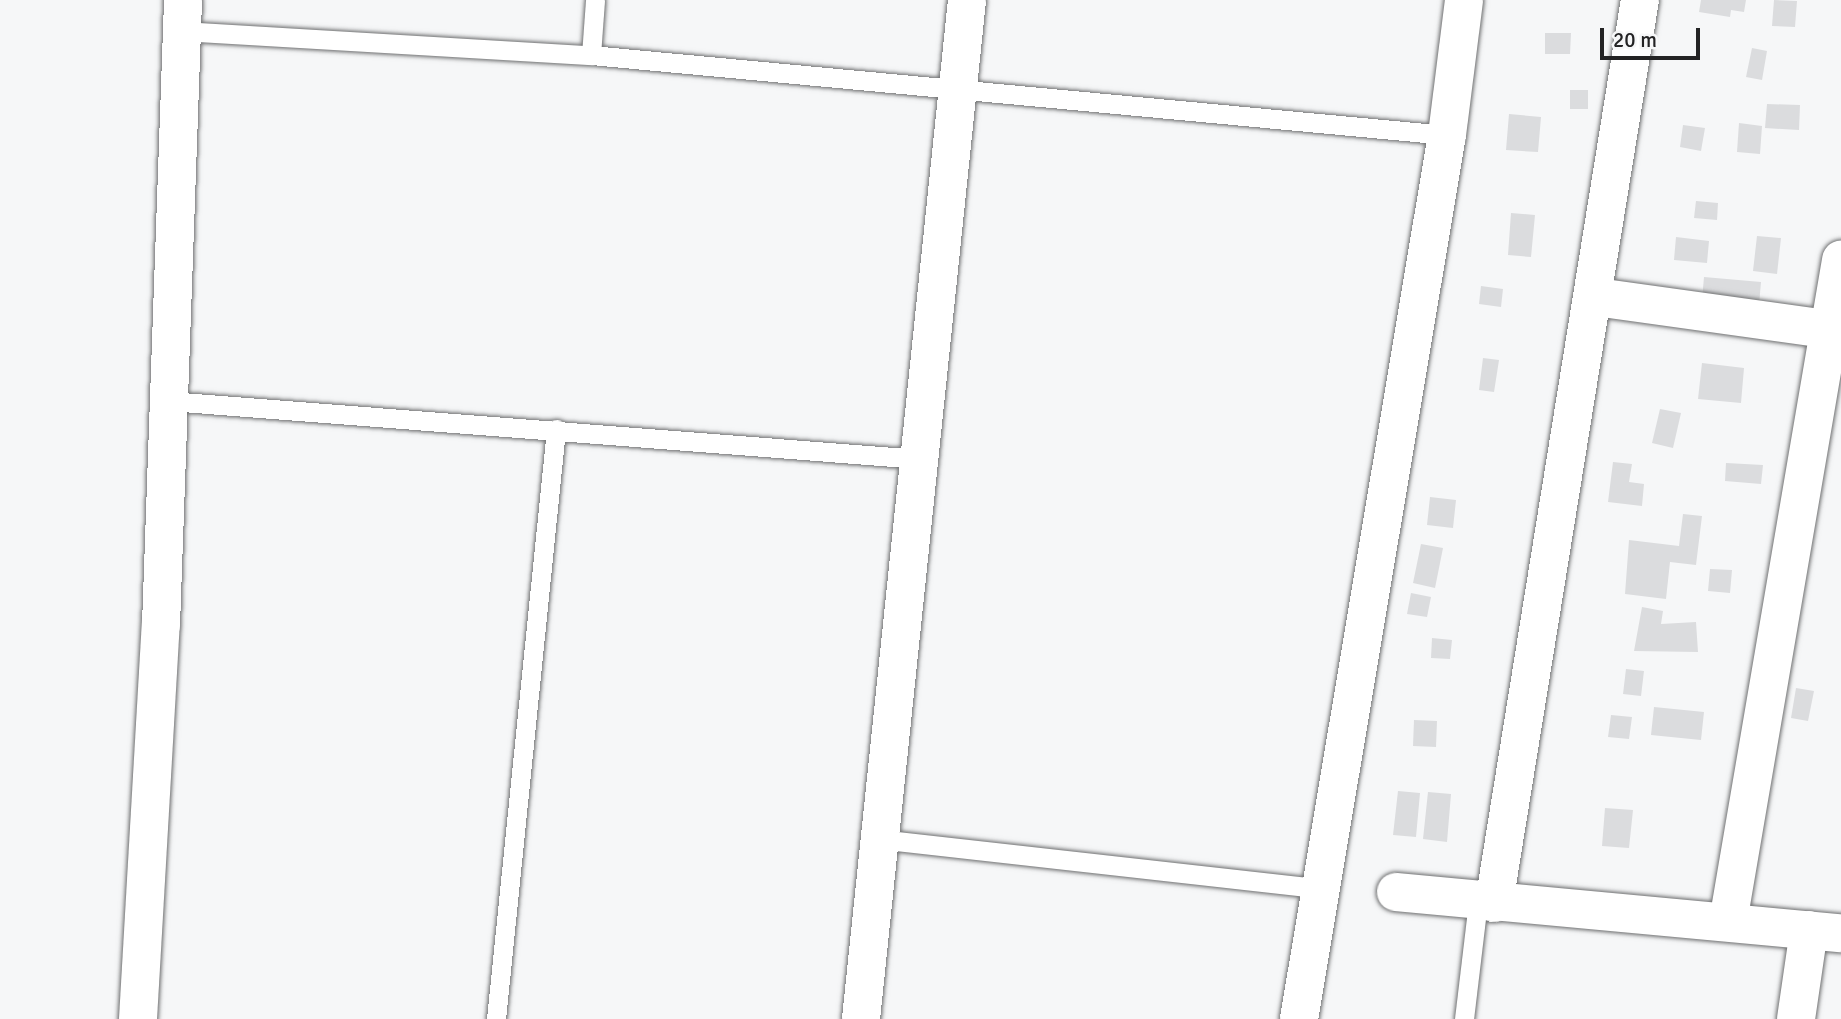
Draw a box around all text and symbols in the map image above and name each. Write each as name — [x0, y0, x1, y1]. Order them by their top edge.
scale bar — [1603, 14, 1703, 58]
text: 20 m — [1613, 27, 1657, 53]

